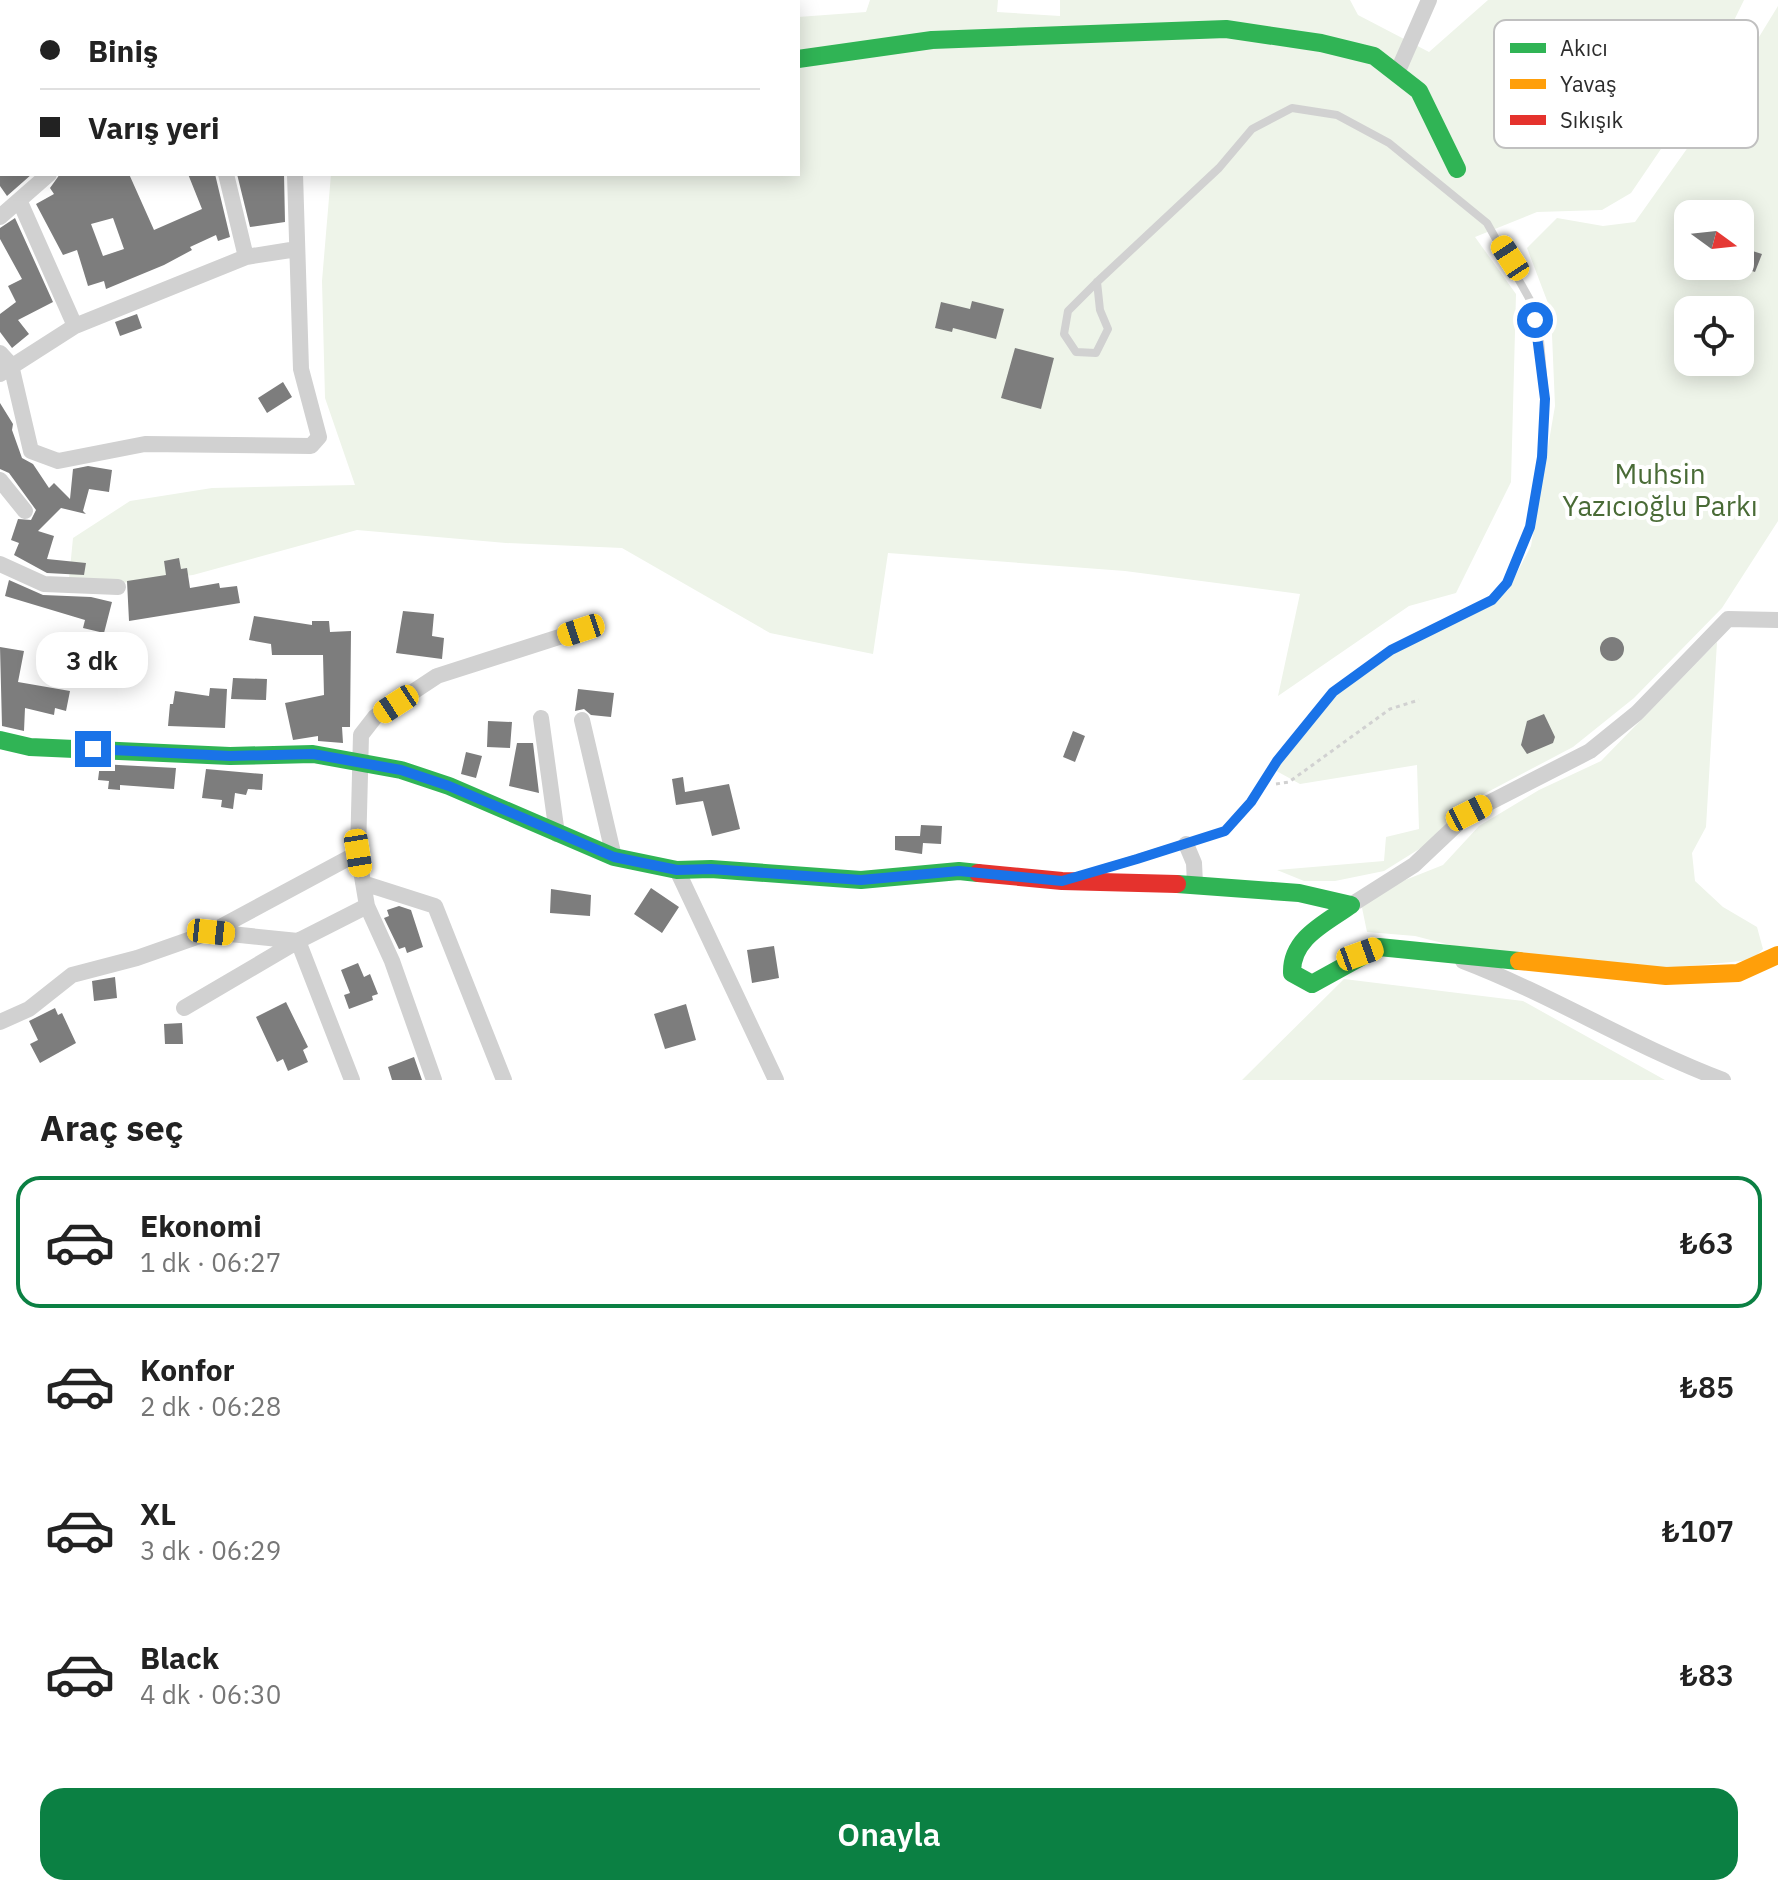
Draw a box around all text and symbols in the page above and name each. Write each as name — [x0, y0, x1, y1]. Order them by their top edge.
legend — [1494, 20, 1758, 148]
text: Biniş — [88, 31, 158, 70]
text: Akıcı — [1560, 33, 1608, 62]
text: Yavaş — [1560, 69, 1617, 98]
text: Sıkışık — [1560, 105, 1624, 134]
text: Varış yeri — [88, 108, 220, 147]
north arrow — [1674, 200, 1754, 280]
map controls — [1674, 200, 1754, 376]
car — [1487, 231, 1533, 285]
button: locate — [1674, 296, 1754, 376]
route start — [1517, 302, 1553, 338]
park label: Muhsin Yazıcıoğlu Parkı — [1562, 455, 1758, 524]
car — [554, 611, 608, 649]
callout: 3 dk — [37, 633, 149, 689]
text: 3 dk — [66, 643, 118, 677]
car — [369, 681, 423, 727]
route end — [75, 731, 111, 767]
car — [1442, 791, 1496, 835]
car — [342, 827, 374, 879]
car — [186, 918, 236, 946]
car — [1333, 935, 1387, 973]
text: Araç seç — [40, 1104, 183, 1151]
icon: car — [44, 1206, 116, 1278]
text: Ekonomi — [140, 1206, 262, 1245]
text: ₺63 — [1680, 1223, 1734, 1262]
text: 1 dk · 06:27 — [140, 1245, 281, 1279]
icon: car — [44, 1350, 116, 1422]
text: Konfor — [140, 1350, 235, 1389]
text: ₺85 — [1680, 1367, 1734, 1406]
text: 2 dk · 06:28 — [140, 1389, 281, 1423]
icon: car — [44, 1494, 116, 1566]
text: XL — [140, 1494, 176, 1533]
text: ₺107 — [1662, 1511, 1734, 1550]
text: 3 dk · 06:29 — [140, 1533, 281, 1567]
icon: car — [44, 1638, 116, 1710]
text: Black — [140, 1638, 219, 1677]
text: ₺83 — [1680, 1655, 1734, 1694]
text: 4 dk · 06:30 — [140, 1677, 281, 1711]
button: Onayla — [40, 1788, 1738, 1880]

